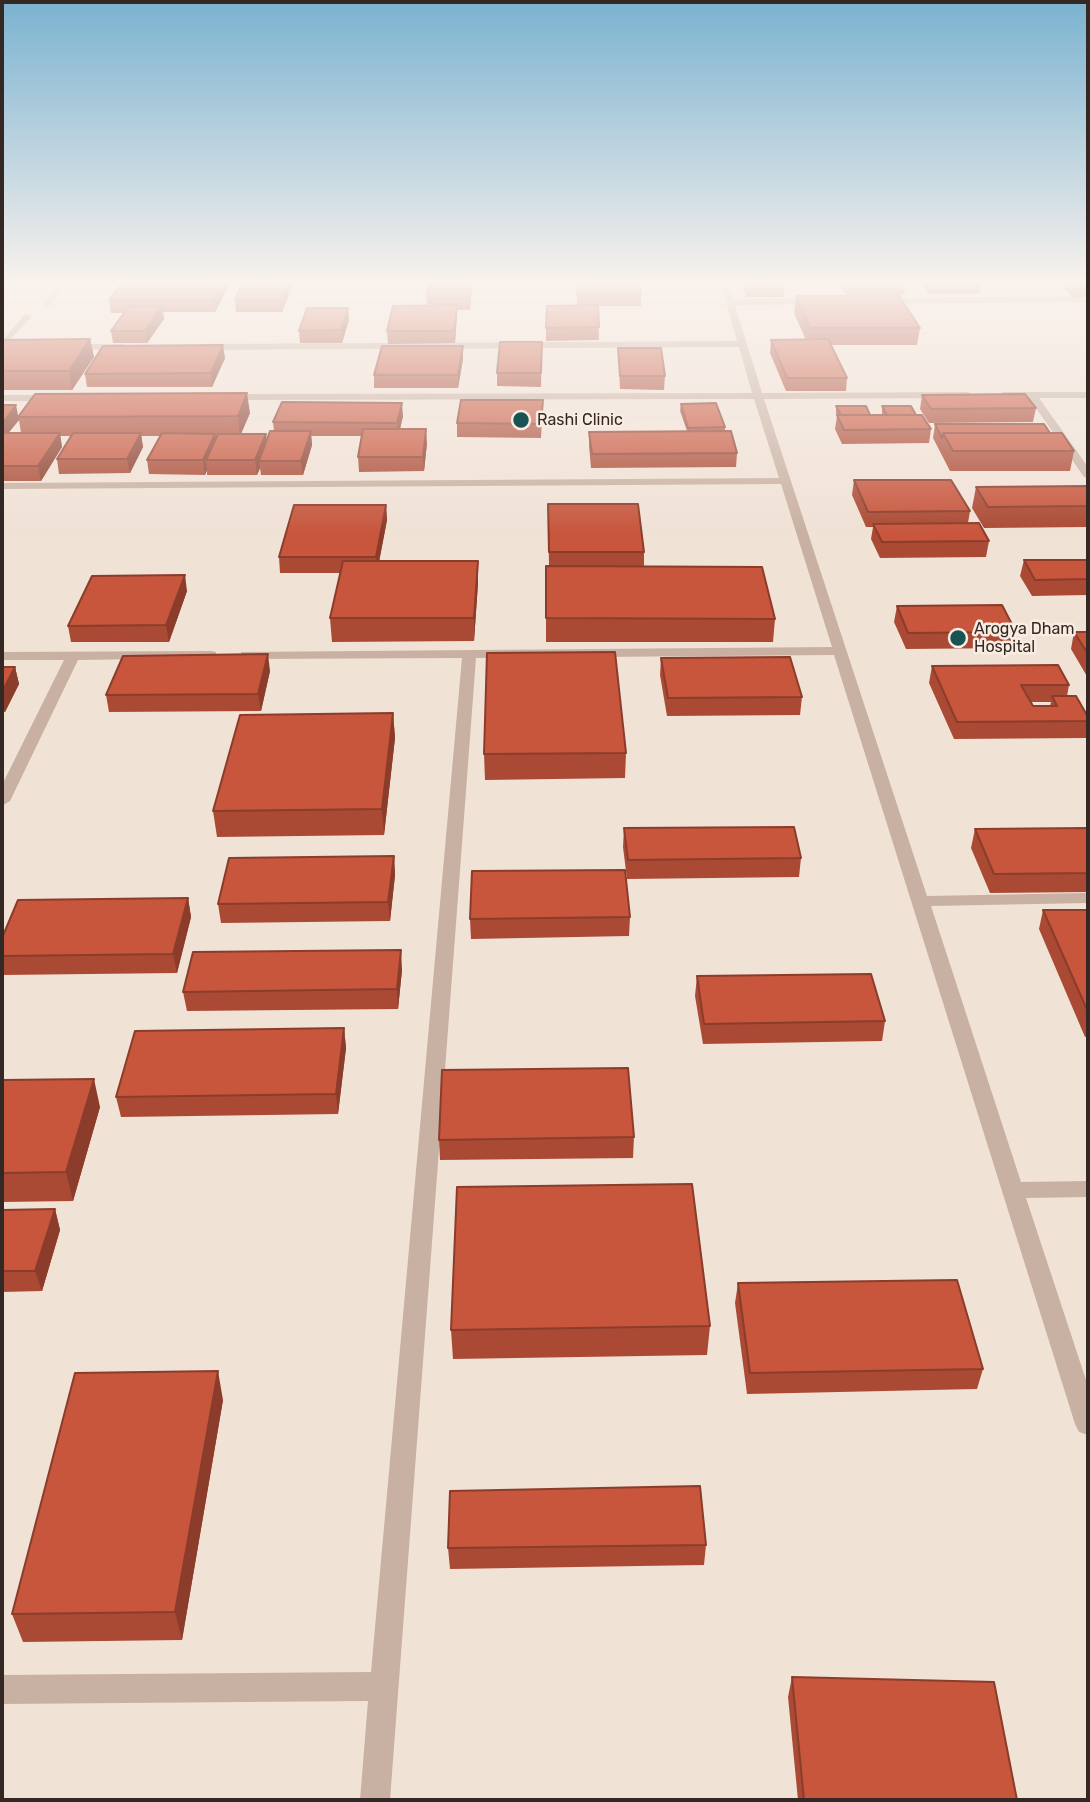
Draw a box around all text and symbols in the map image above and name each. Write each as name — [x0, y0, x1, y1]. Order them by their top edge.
marker: Rashi Clinic — [511, 410, 531, 430]
place label: Rashi Clinic — [537, 410, 623, 430]
place label: Arogya Dham Hospital — [974, 619, 1074, 657]
marker: Arogya Dham Hospital — [948, 628, 968, 648]

